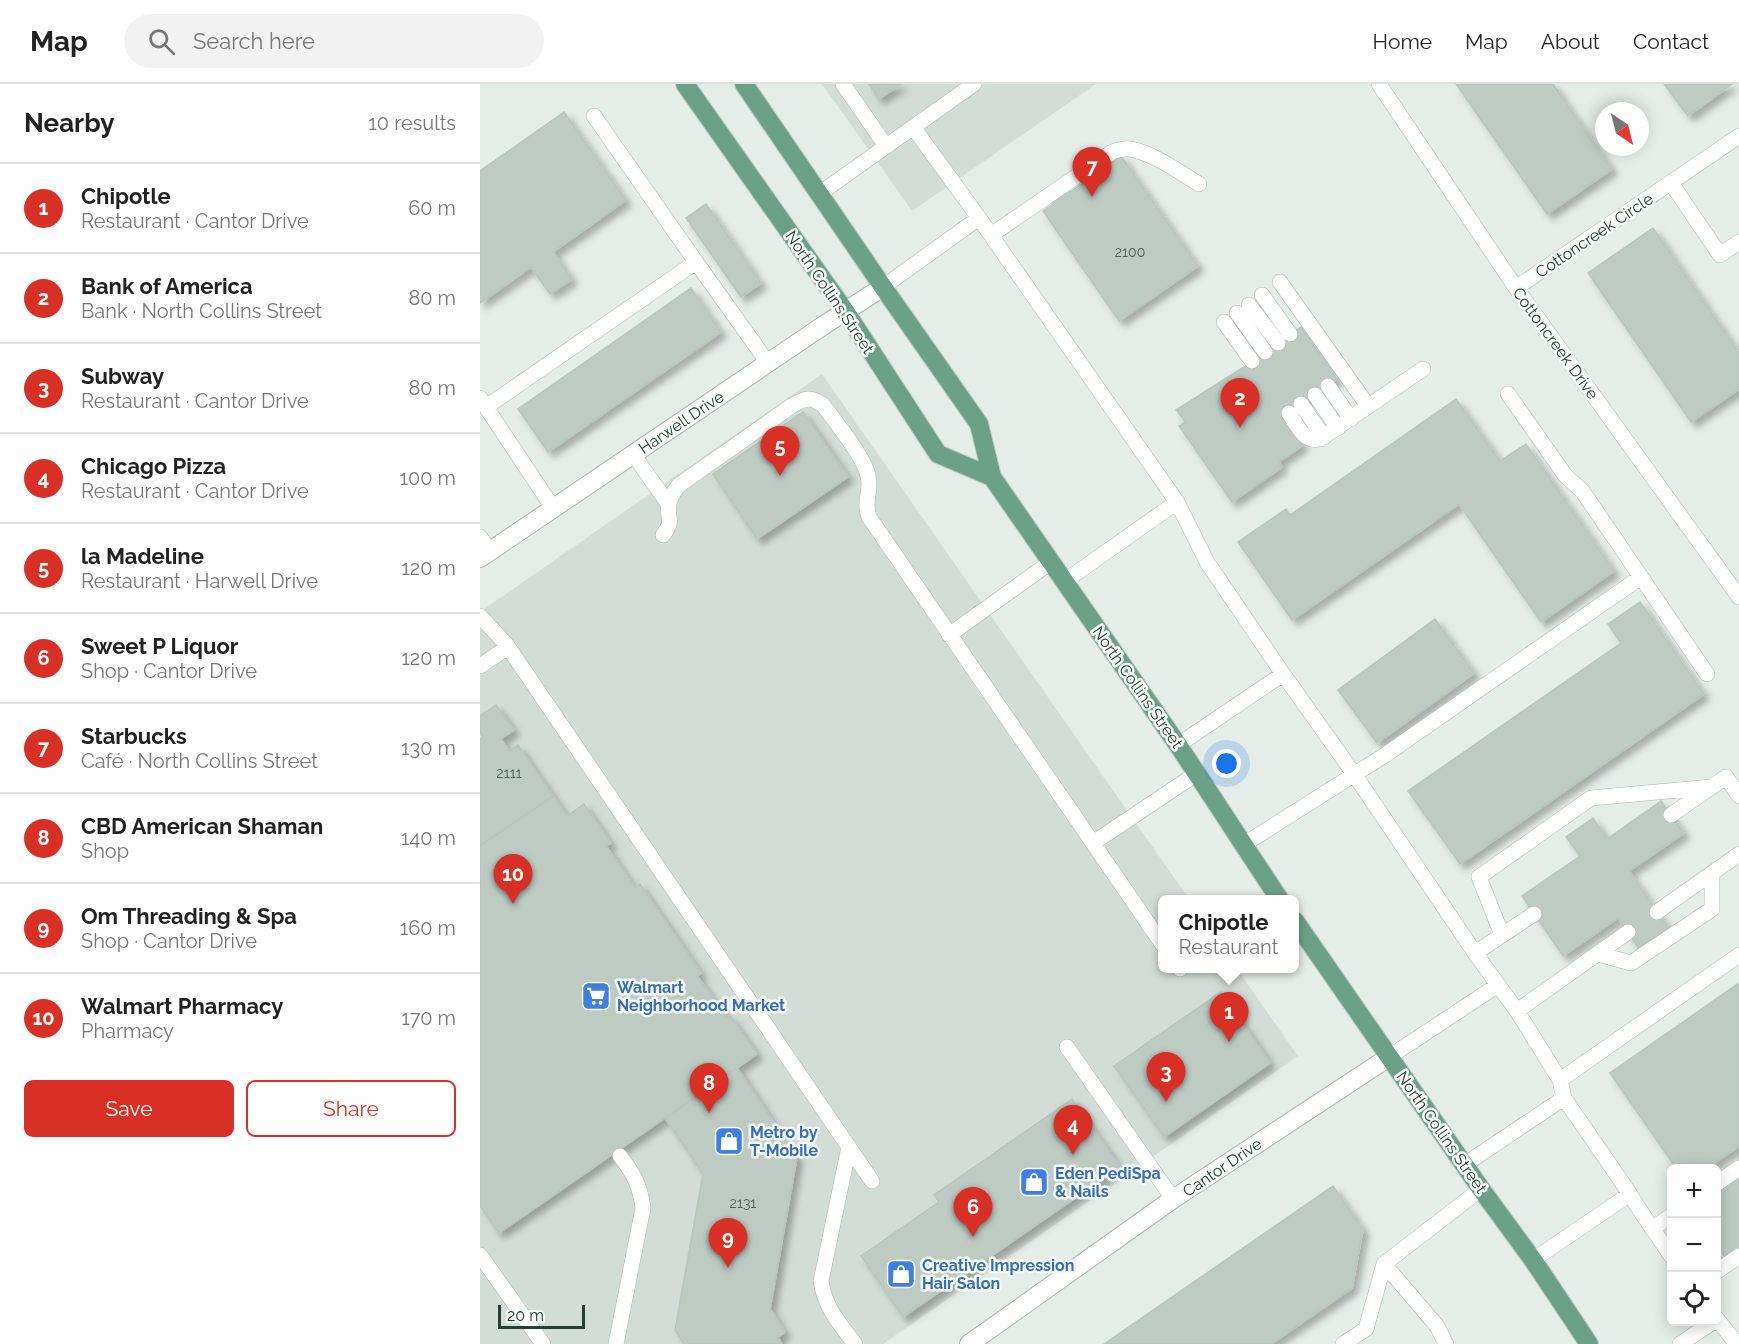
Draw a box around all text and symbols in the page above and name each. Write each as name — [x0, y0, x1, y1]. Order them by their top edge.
search box — [124, 14, 544, 68]
text: Map — [30, 25, 88, 58]
icon: search — [145, 25, 178, 58]
text: Search here — [193, 28, 315, 54]
text: Home — [1373, 29, 1432, 54]
text: Map — [1465, 29, 1508, 54]
text: About — [1541, 29, 1600, 54]
text: Contact — [1633, 29, 1709, 54]
north arrow — [1595, 102, 1649, 156]
text: Nearby — [24, 108, 114, 138]
text: 10 results — [368, 111, 456, 135]
pin: 7 — [1072, 147, 1112, 197]
text: Chipotle — [81, 183, 171, 209]
street label: Cottoncreek Circle — [1532, 189, 1657, 282]
text: 1 — [39, 196, 48, 220]
text: 60 m — [408, 196, 456, 220]
text: Restaurant · Cantor Drive — [81, 209, 309, 233]
street label: North Collins Street — [781, 227, 878, 358]
house number: 2100 — [1115, 244, 1145, 260]
text: Bank of America — [81, 273, 253, 299]
street label: Cottoncreek Drive — [1509, 284, 1603, 403]
text: 2 — [38, 286, 49, 310]
text: 80 m — [408, 286, 456, 310]
text: Bank · North Collins Street — [81, 299, 322, 323]
text: Subway — [81, 363, 164, 389]
text: 3 — [38, 376, 49, 400]
text: 80 m — [408, 376, 456, 400]
pin: 2 — [1220, 378, 1260, 428]
street label: Harwell Drive — [635, 387, 727, 458]
text: Restaurant · Cantor Drive — [81, 389, 309, 413]
pin: 5 — [760, 426, 800, 476]
text: Chicago Pizza — [81, 453, 226, 479]
text: 4 — [38, 466, 49, 490]
text: 100 m — [399, 466, 456, 490]
text: Restaurant · Cantor Drive — [81, 479, 309, 503]
text: la Madeline — [81, 543, 204, 569]
text: 5 — [38, 556, 49, 580]
text: 120 m — [401, 556, 456, 580]
text: Restaurant · Harwell Drive — [81, 569, 318, 593]
street label: North Collins Street — [1088, 623, 1187, 752]
text: Sweet P Liquor — [81, 633, 238, 659]
text: 6 — [37, 646, 50, 670]
text: 120 m — [401, 646, 456, 670]
text: Shop · Cantor Drive — [81, 659, 257, 683]
text: Starbucks — [81, 723, 187, 749]
text: 7 — [38, 736, 49, 760]
text: 130 m — [401, 736, 456, 760]
text: Café · North Collins Street — [81, 749, 318, 773]
your location — [1212, 749, 1241, 778]
house number: 2111 — [496, 765, 522, 781]
text: CBD American Shaman — [81, 813, 323, 839]
text: 8 — [37, 826, 50, 850]
text: 140 m — [401, 826, 456, 850]
text: Shop — [81, 839, 129, 863]
pin: 10 — [494, 854, 532, 904]
popup — [1158, 895, 1299, 973]
text: Om Threading & Spa — [81, 903, 297, 929]
text: Chipotle — [1179, 909, 1268, 935]
text: 9 — [38, 916, 49, 940]
text: 160 m — [400, 916, 456, 940]
text: Shop · Cantor Drive — [81, 929, 257, 953]
text: Restaurant — [1179, 935, 1278, 959]
place label: Walmart Neighborhood Market — [617, 978, 785, 1015]
supermarket icon: Walmart Neighborhood Market — [580, 980, 612, 1012]
pin: 1 — [1210, 992, 1248, 1042]
text: Walmart Pharmacy — [81, 993, 283, 1019]
text: 10 — [32, 1006, 55, 1030]
text: 170 m — [401, 1006, 456, 1030]
text: Pharmacy — [81, 1019, 174, 1043]
pin: 3 — [1146, 1052, 1186, 1102]
pin: 8 — [690, 1064, 728, 1113]
street label: North Collins Street — [1392, 1068, 1491, 1197]
button: Save — [24, 1080, 234, 1137]
button: Share — [246, 1080, 456, 1137]
pin: 4 — [1054, 1106, 1092, 1155]
place label: Metro by T-Mobile — [750, 1123, 818, 1160]
shop icon: Metro by T-Mobile — [713, 1125, 745, 1157]
street label: Cantor Drive — [1179, 1134, 1265, 1201]
place label: Eden PediSpa & Nails — [1055, 1164, 1161, 1201]
map controls — [1667, 1164, 1721, 1326]
button: + — [1667, 1164, 1721, 1218]
shop icon: Eden PediSpa & Nails — [1018, 1166, 1050, 1198]
pin: 6 — [954, 1188, 992, 1237]
house number: 2131 — [730, 1195, 756, 1211]
pin: 9 — [708, 1218, 748, 1268]
button: − — [1667, 1218, 1721, 1272]
place label: Creative Impression Hair Salon — [922, 1256, 1074, 1293]
shop icon: Creative Impression Hair Salon — [885, 1258, 917, 1290]
button: locate — [1667, 1272, 1721, 1326]
scale bar — [498, 1302, 585, 1330]
text: 20 m — [507, 1306, 544, 1325]

